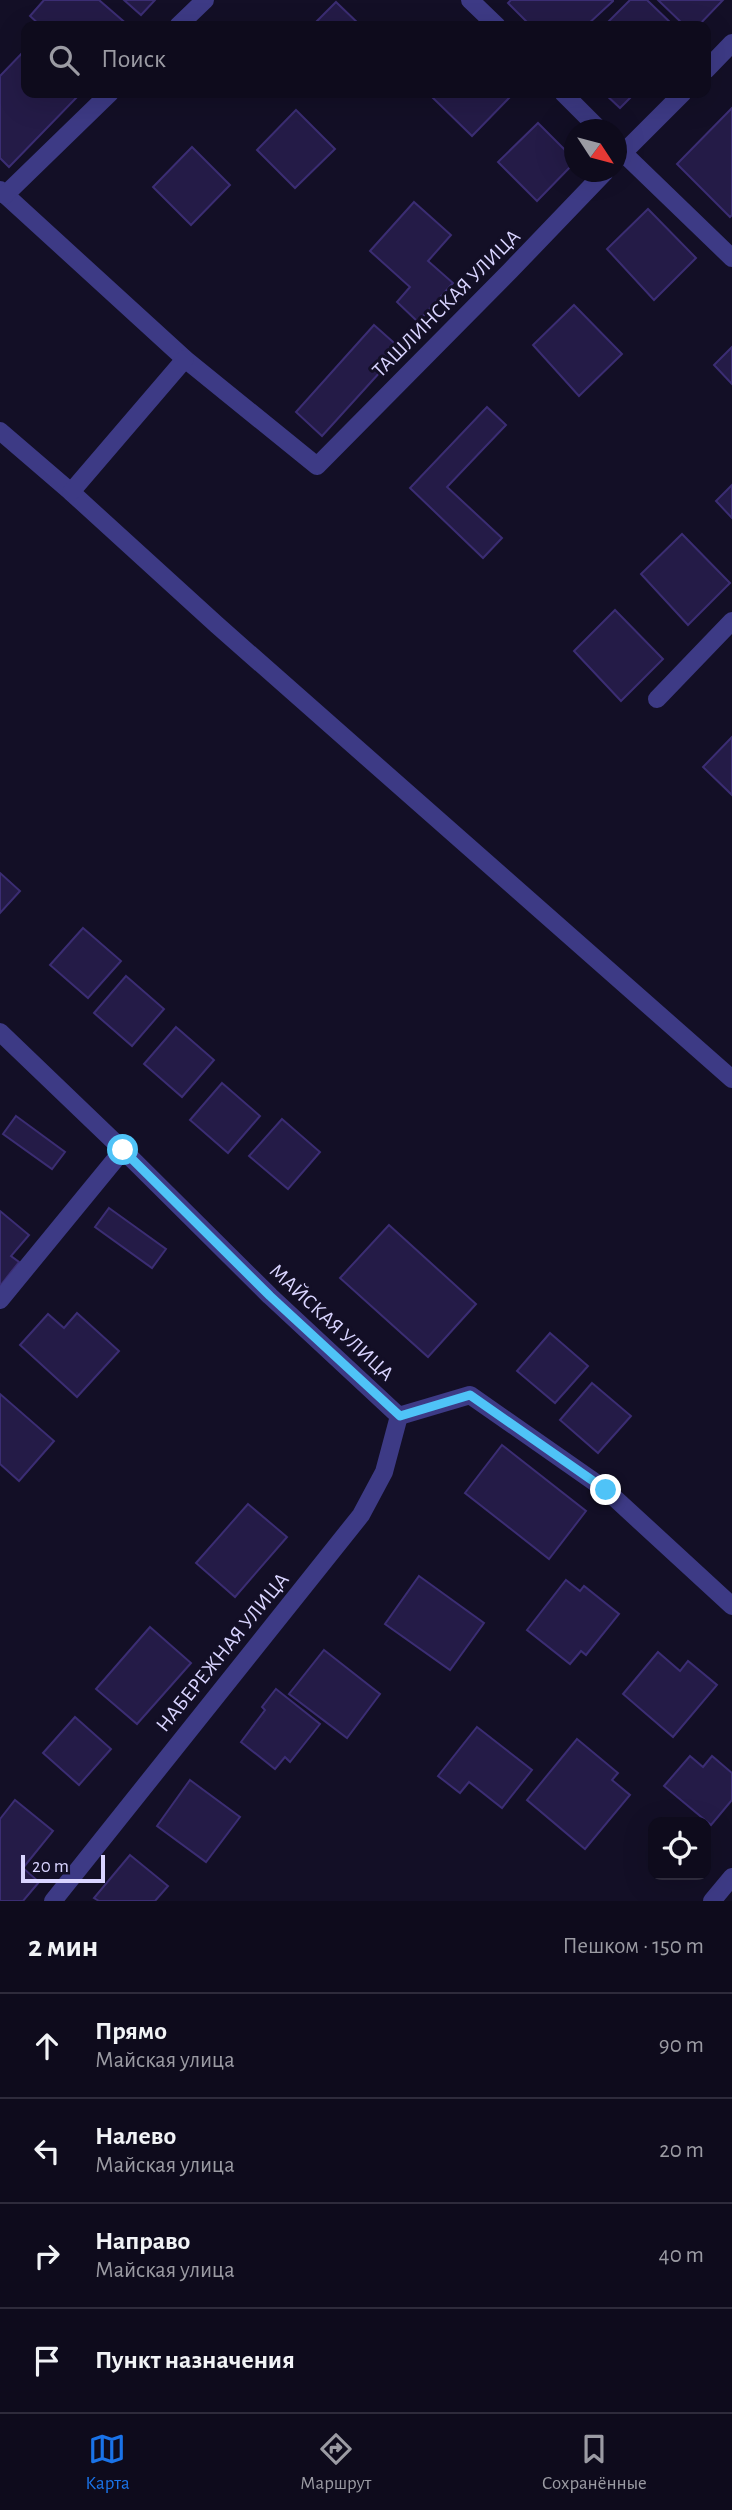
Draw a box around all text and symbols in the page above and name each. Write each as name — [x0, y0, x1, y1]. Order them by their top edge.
search box — [21, 21, 711, 98]
icon: search — [45, 41, 83, 79]
text: Поиск — [101, 46, 166, 72]
north arrow — [564, 119, 627, 182]
street label: ТАШЛИНСКАЯ УЛИЦА — [368, 225, 524, 381]
route start — [107, 1134, 138, 1165]
street label: МАЙСКАЯ УЛИЦА — [266, 1259, 398, 1385]
route end — [590, 1474, 621, 1505]
street label: НАБЕРЕЖНАЯ УЛИЦА — [152, 1569, 293, 1736]
map controls — [648, 1817, 711, 1880]
button: locate — [648, 1817, 711, 1880]
scale bar — [21, 1852, 105, 1884]
text: 20 m — [32, 1857, 69, 1876]
text: 2 мин — [28, 1932, 98, 1962]
text: Пешком · 150 m — [563, 1935, 704, 1958]
text: Прямо — [95, 2018, 167, 2044]
icon: ahead — [28, 2027, 66, 2065]
text: 90 m — [659, 2034, 704, 2057]
text: Майская улица — [95, 2049, 235, 2072]
text: Налево — [95, 2123, 176, 2149]
icon: left — [28, 2132, 66, 2170]
text: 20 m — [659, 2139, 704, 2162]
text: Майская улица — [95, 2154, 235, 2177]
text: Направо — [95, 2228, 190, 2254]
icon: right — [28, 2237, 66, 2275]
text: 40 m — [659, 2244, 704, 2267]
text: Майская улица — [95, 2259, 235, 2282]
icon: arrive — [28, 2342, 66, 2380]
text: Пункт назначения — [95, 2347, 295, 2373]
tab: Карта — [85, 2430, 130, 2495]
tab: Маршрут — [300, 2430, 371, 2495]
tab: Сохранённые — [542, 2430, 647, 2495]

